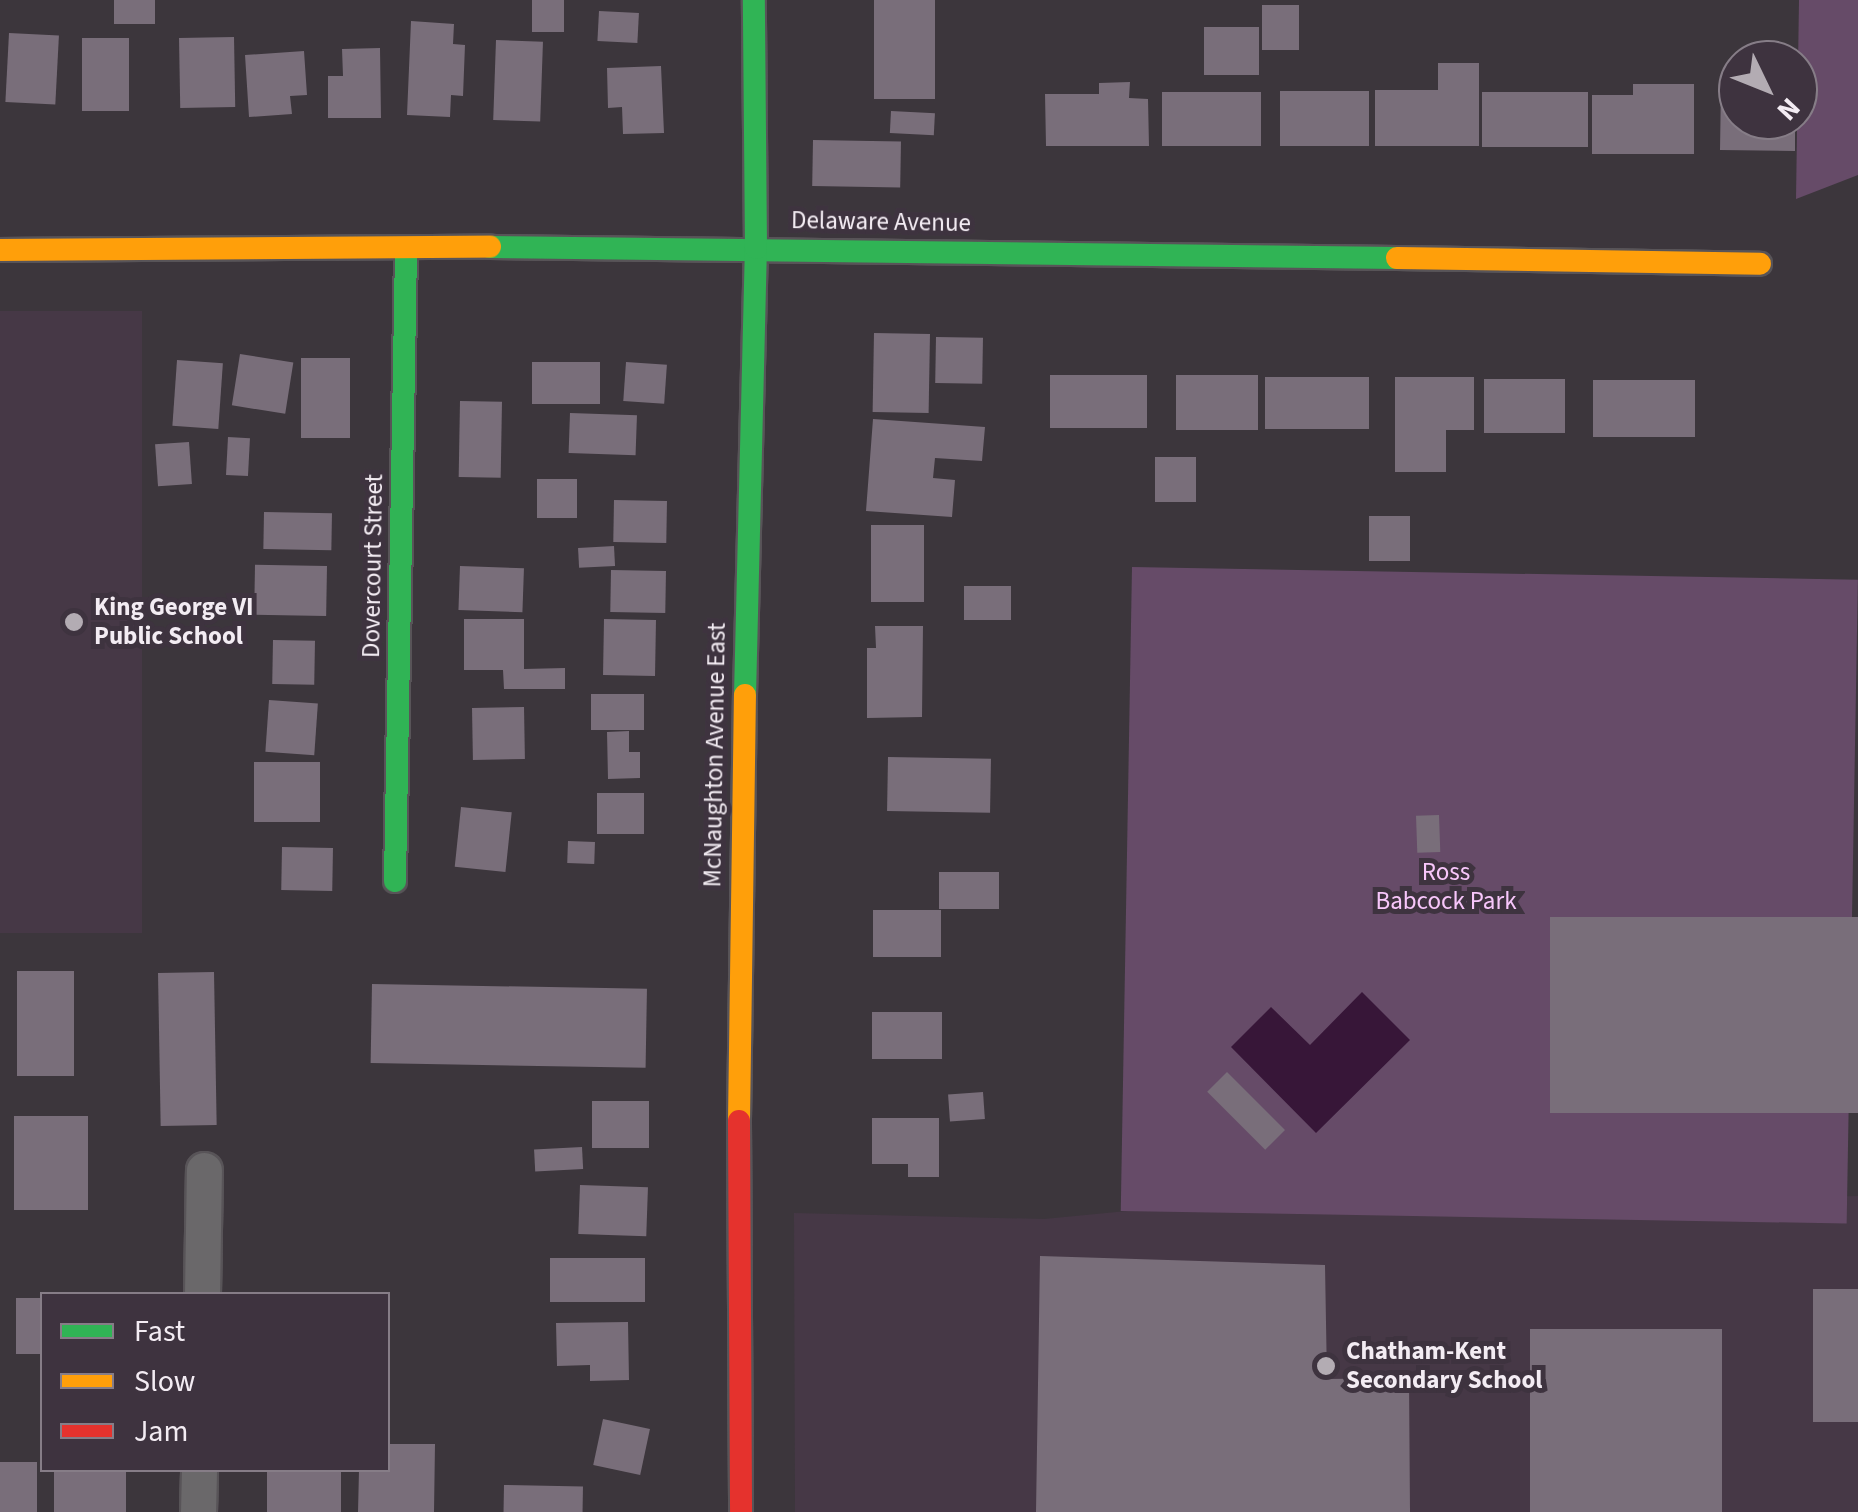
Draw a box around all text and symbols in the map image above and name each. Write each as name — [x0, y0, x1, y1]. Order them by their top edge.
north arrow — [1718, 40, 1818, 140]
text: N — [1767, 89, 1809, 130]
street label: Delaware Avenue — [791, 205, 971, 239]
street label: Dovercourt Street — [356, 474, 390, 658]
place label: King George VI Public School — [94, 593, 254, 652]
marker: King George VI Public School — [63, 611, 85, 633]
street label: McNaughton Avenue East — [698, 622, 732, 888]
park label: Ross Babcock Park — [1375, 858, 1517, 917]
legend — [40, 1292, 390, 1472]
text: Fast — [134, 1310, 185, 1353]
place label: Chatham-Kent Secondary School — [1346, 1337, 1542, 1396]
marker: Chatham-Kent Secondary School — [1315, 1355, 1337, 1377]
text: Slow — [134, 1360, 195, 1403]
text: Jam — [134, 1410, 188, 1453]

